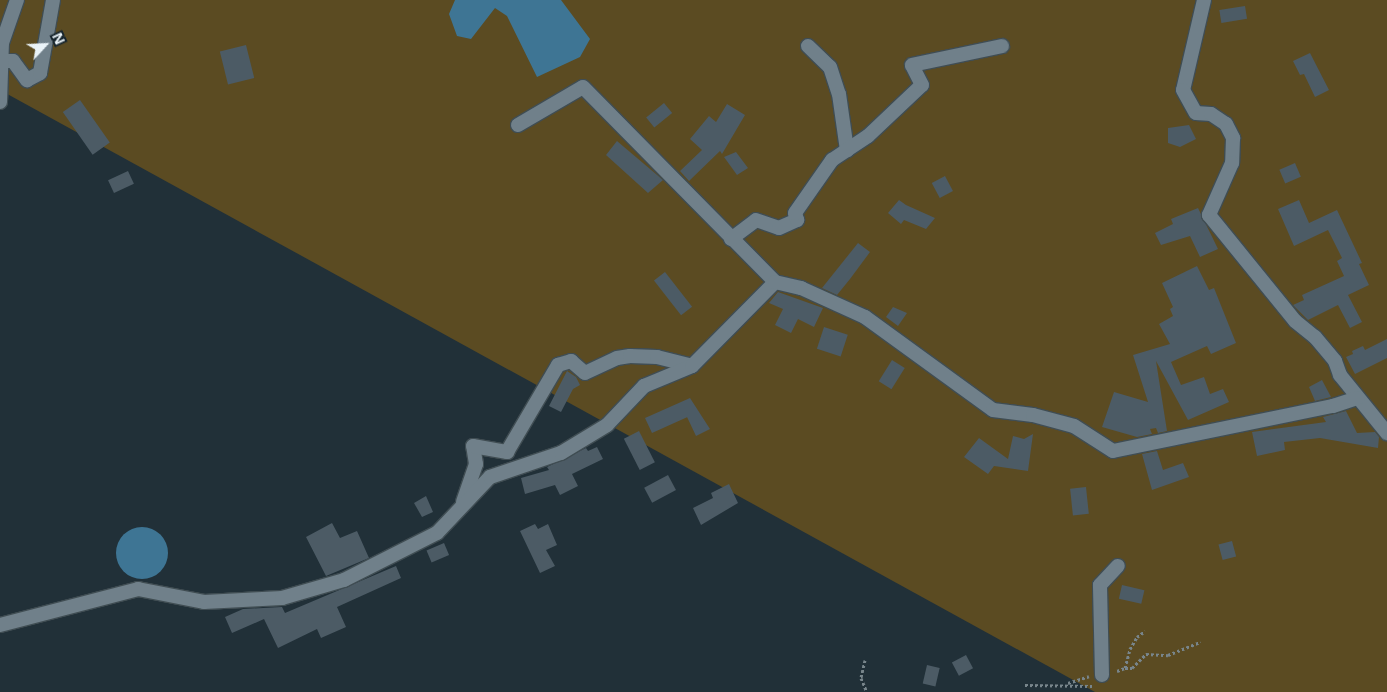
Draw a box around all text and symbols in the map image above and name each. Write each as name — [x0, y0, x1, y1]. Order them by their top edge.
north arrow — [20, 20, 70, 70]
text: N — [48, 29, 70, 48]

